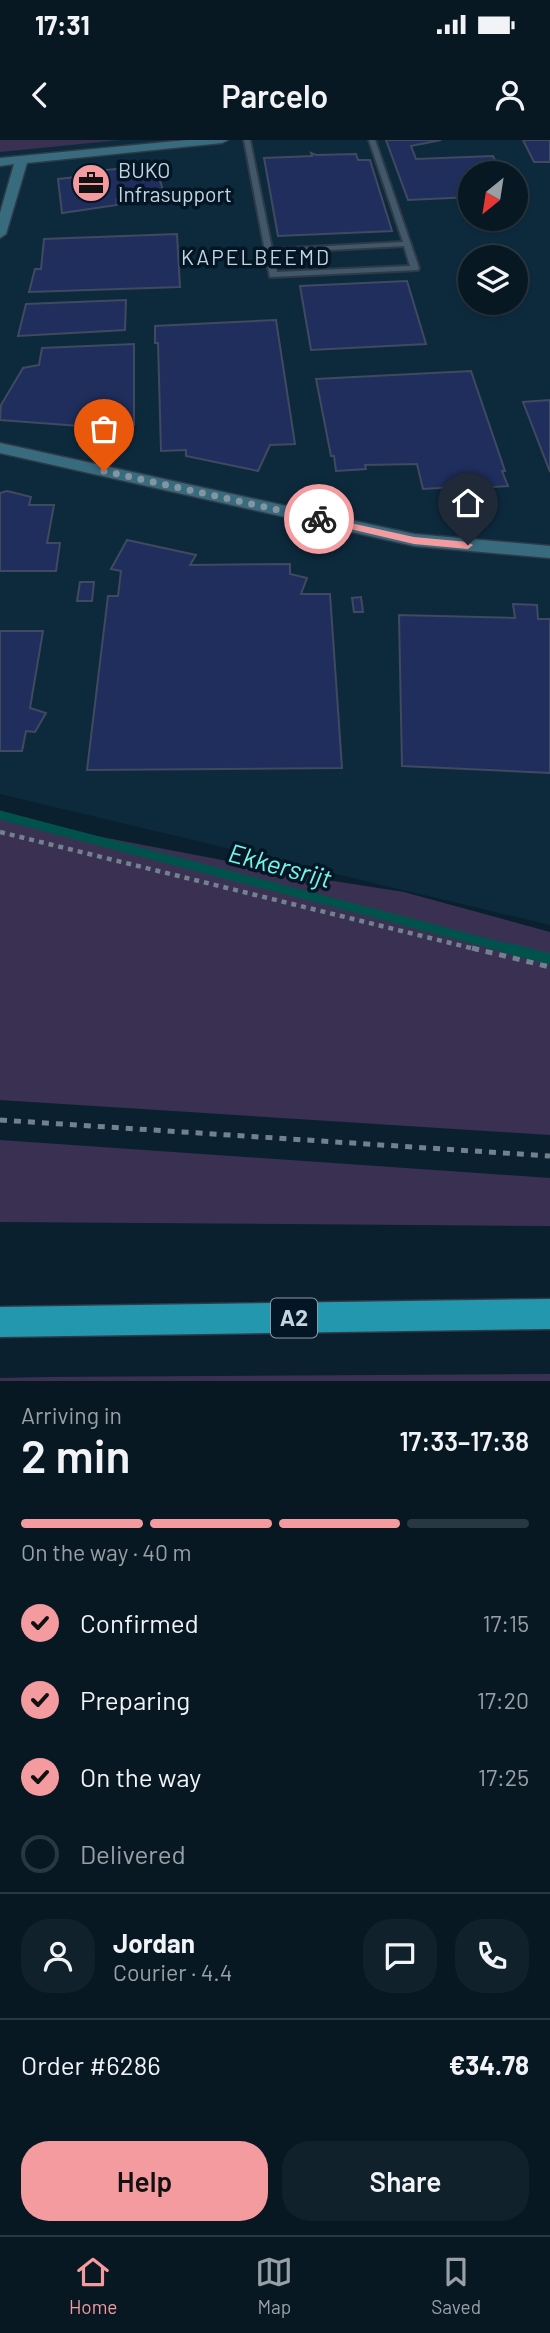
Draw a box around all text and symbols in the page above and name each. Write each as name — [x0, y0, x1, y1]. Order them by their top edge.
text: 17:31 — [35, 9, 90, 40]
icon: back — [21, 76, 59, 114]
text: Parcelo — [222, 76, 328, 114]
icon: person — [491, 76, 529, 114]
place label: BUKO Infrasupport — [118, 157, 232, 206]
north arrow — [458, 161, 528, 231]
map controls — [458, 161, 528, 315]
office icon: BUKO Infrasupport — [70, 162, 112, 204]
district label: KAPELBEEMD — [181, 244, 331, 269]
button: layers — [458, 245, 528, 315]
pin — [74, 399, 134, 471]
icon: bag — [85, 410, 123, 448]
pin — [438, 473, 498, 545]
courier — [284, 484, 354, 554]
icon: home — [449, 484, 487, 522]
icon: bike — [300, 500, 338, 538]
water label: Ekkersrijt — [225, 836, 335, 893]
road number: A2 — [271, 1298, 317, 1338]
text: Arriving in — [21, 1401, 122, 1429]
text: 17:33–17:38 — [399, 1425, 529, 1456]
text: 2 min — [21, 1427, 130, 1482]
text: On the way · 40 m — [21, 1538, 192, 1566]
icon: check — [21, 1604, 59, 1642]
text: Confirmed — [80, 1607, 199, 1638]
text: 17:15 — [482, 1609, 529, 1637]
icon: check — [21, 1681, 59, 1719]
text: Preparing — [80, 1684, 190, 1715]
text: 17:20 — [477, 1686, 529, 1714]
icon: check — [21, 1758, 59, 1796]
text: On the way — [80, 1761, 201, 1792]
text: 17:25 — [478, 1763, 529, 1791]
text: Delivered — [80, 1838, 186, 1869]
button: person — [21, 1919, 95, 1993]
button: chat — [363, 1919, 437, 1993]
button: phone — [455, 1919, 529, 1993]
text: Jordan — [113, 1927, 195, 1958]
text: Courier · 4.4 — [113, 1958, 232, 1986]
text: Order #6286 — [21, 2049, 161, 2080]
text: €34.78 — [449, 2049, 529, 2080]
button: Help — [21, 2141, 268, 2221]
button: Share — [282, 2141, 529, 2221]
tab: Home — [69, 2253, 117, 2318]
tab: Map — [255, 2253, 293, 2318]
tab: Saved — [431, 2253, 481, 2318]

